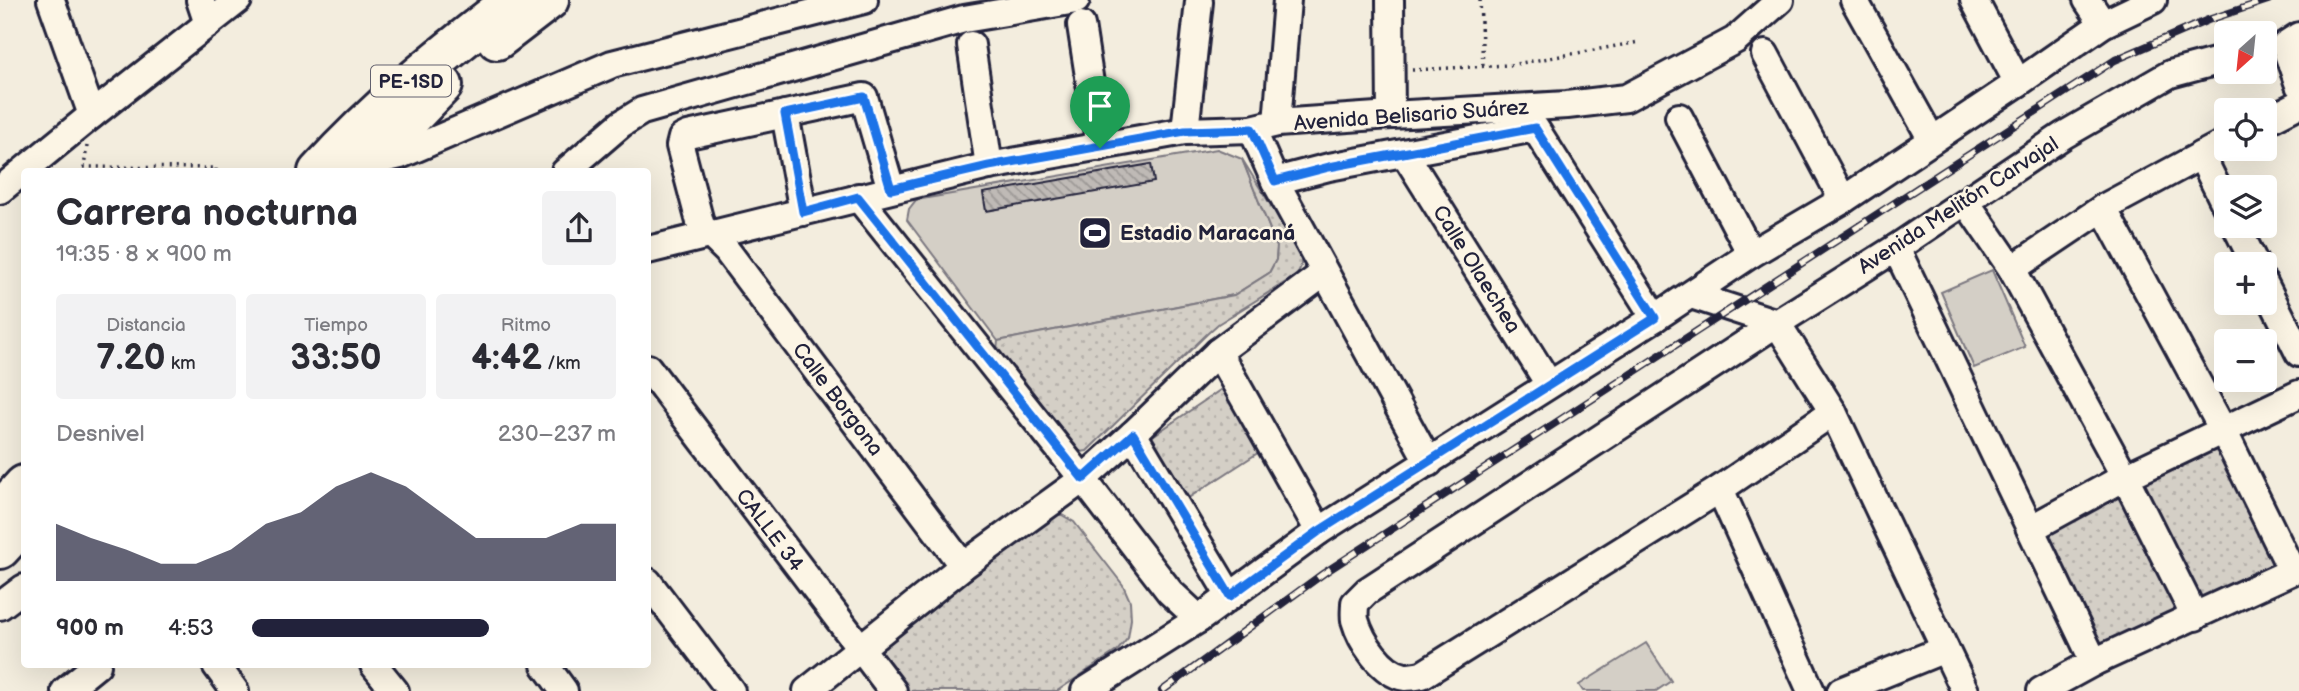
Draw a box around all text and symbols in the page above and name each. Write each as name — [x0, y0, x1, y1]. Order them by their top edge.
north arrow — [2214, 21, 2277, 84]
map controls — [2214, 21, 2277, 392]
road number: PE-1SD — [371, 66, 451, 96]
pin — [1070, 76, 1130, 148]
icon: arrive — [1081, 87, 1119, 125]
street label: Avenida Belisario Suárez — [1293, 95, 1530, 136]
button: locate — [2214, 98, 2277, 161]
street label: Avenida Melitón Carvajal — [1853, 131, 2063, 280]
button: layers — [2214, 175, 2277, 238]
text: Carrera nocturna — [56, 191, 358, 236]
button: share — [542, 191, 616, 265]
street label: Calle Olaechea — [1427, 201, 1526, 338]
sports icon: Estadio Maracaná — [1076, 214, 1114, 252]
place label: Estadio Maracaná — [1120, 221, 1295, 246]
text: 19:35 · 8 × 900 m — [56, 240, 232, 268]
button: + — [2214, 252, 2277, 315]
text: Distancia — [106, 314, 186, 337]
text: Tiempo — [304, 314, 368, 337]
text: Ritmo — [501, 314, 551, 337]
button: − — [2214, 329, 2277, 392]
text: 7.20 — [96, 337, 166, 380]
text: 33:50 — [290, 337, 382, 380]
text: 4:42 — [471, 337, 542, 380]
street label: Calle Borgona — [787, 338, 888, 461]
text: km — [166, 352, 196, 375]
text: /km — [542, 352, 581, 375]
text: Desnivel — [56, 420, 145, 448]
text: 230–237 m — [498, 420, 616, 448]
street label: CALLE 34 — [730, 484, 809, 577]
text: 900 m — [56, 614, 124, 642]
text: 4:53 — [168, 614, 214, 642]

